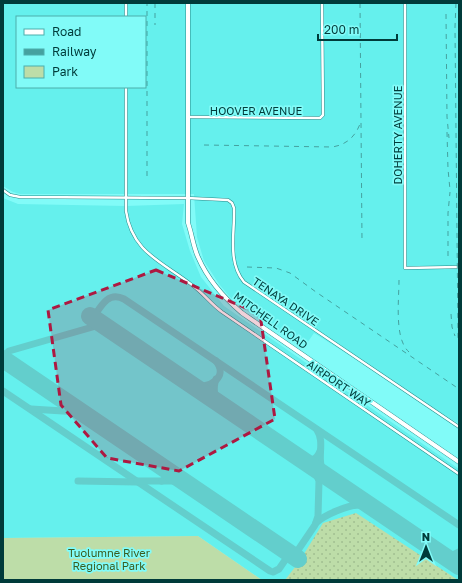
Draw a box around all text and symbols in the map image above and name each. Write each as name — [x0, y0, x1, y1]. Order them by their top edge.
legend — [16, 16, 146, 88]
scale bar — [318, 16, 397, 42]
text: 200 m — [324, 22, 359, 37]
text: Road — [52, 24, 81, 39]
text: Railway — [52, 44, 97, 59]
text: Park — [52, 64, 78, 79]
street label: DOHERTY AVENUE — [391, 85, 404, 184]
street label: HOOVER AVENUE — [210, 104, 302, 117]
street label: TENAYA DRIVE — [250, 274, 322, 328]
street label: MITCHELL ROAD — [232, 289, 311, 351]
street label: AIRPORT WAY — [305, 357, 373, 409]
north arrow — [406, 527, 446, 567]
text: N — [422, 530, 430, 543]
park label: Tuolumne River Regional Park — [68, 546, 151, 572]

